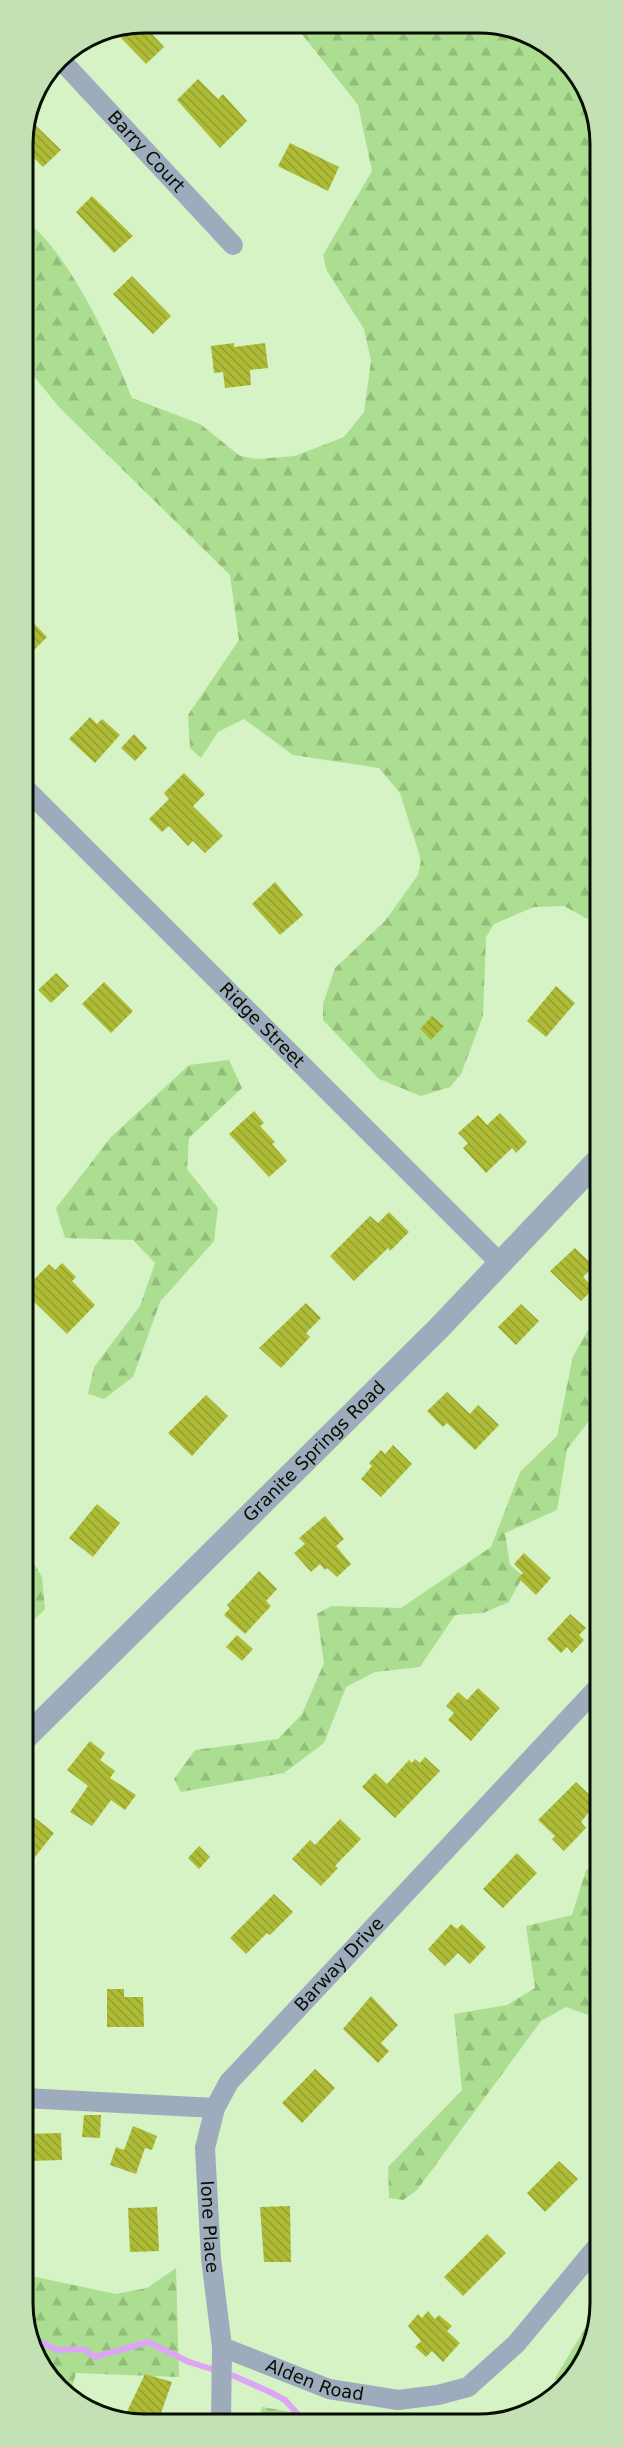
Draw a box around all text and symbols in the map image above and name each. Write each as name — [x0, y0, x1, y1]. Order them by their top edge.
street label: Barry Court — [104, 106, 190, 197]
street label: Ridge Street — [215, 978, 309, 1072]
street label: Granite Springs Road — [239, 1376, 389, 1526]
street label: Barway Drive — [290, 1913, 388, 2015]
street label: Ione Place — [197, 2180, 224, 2274]
street label: Alden Road — [263, 2354, 365, 2404]

